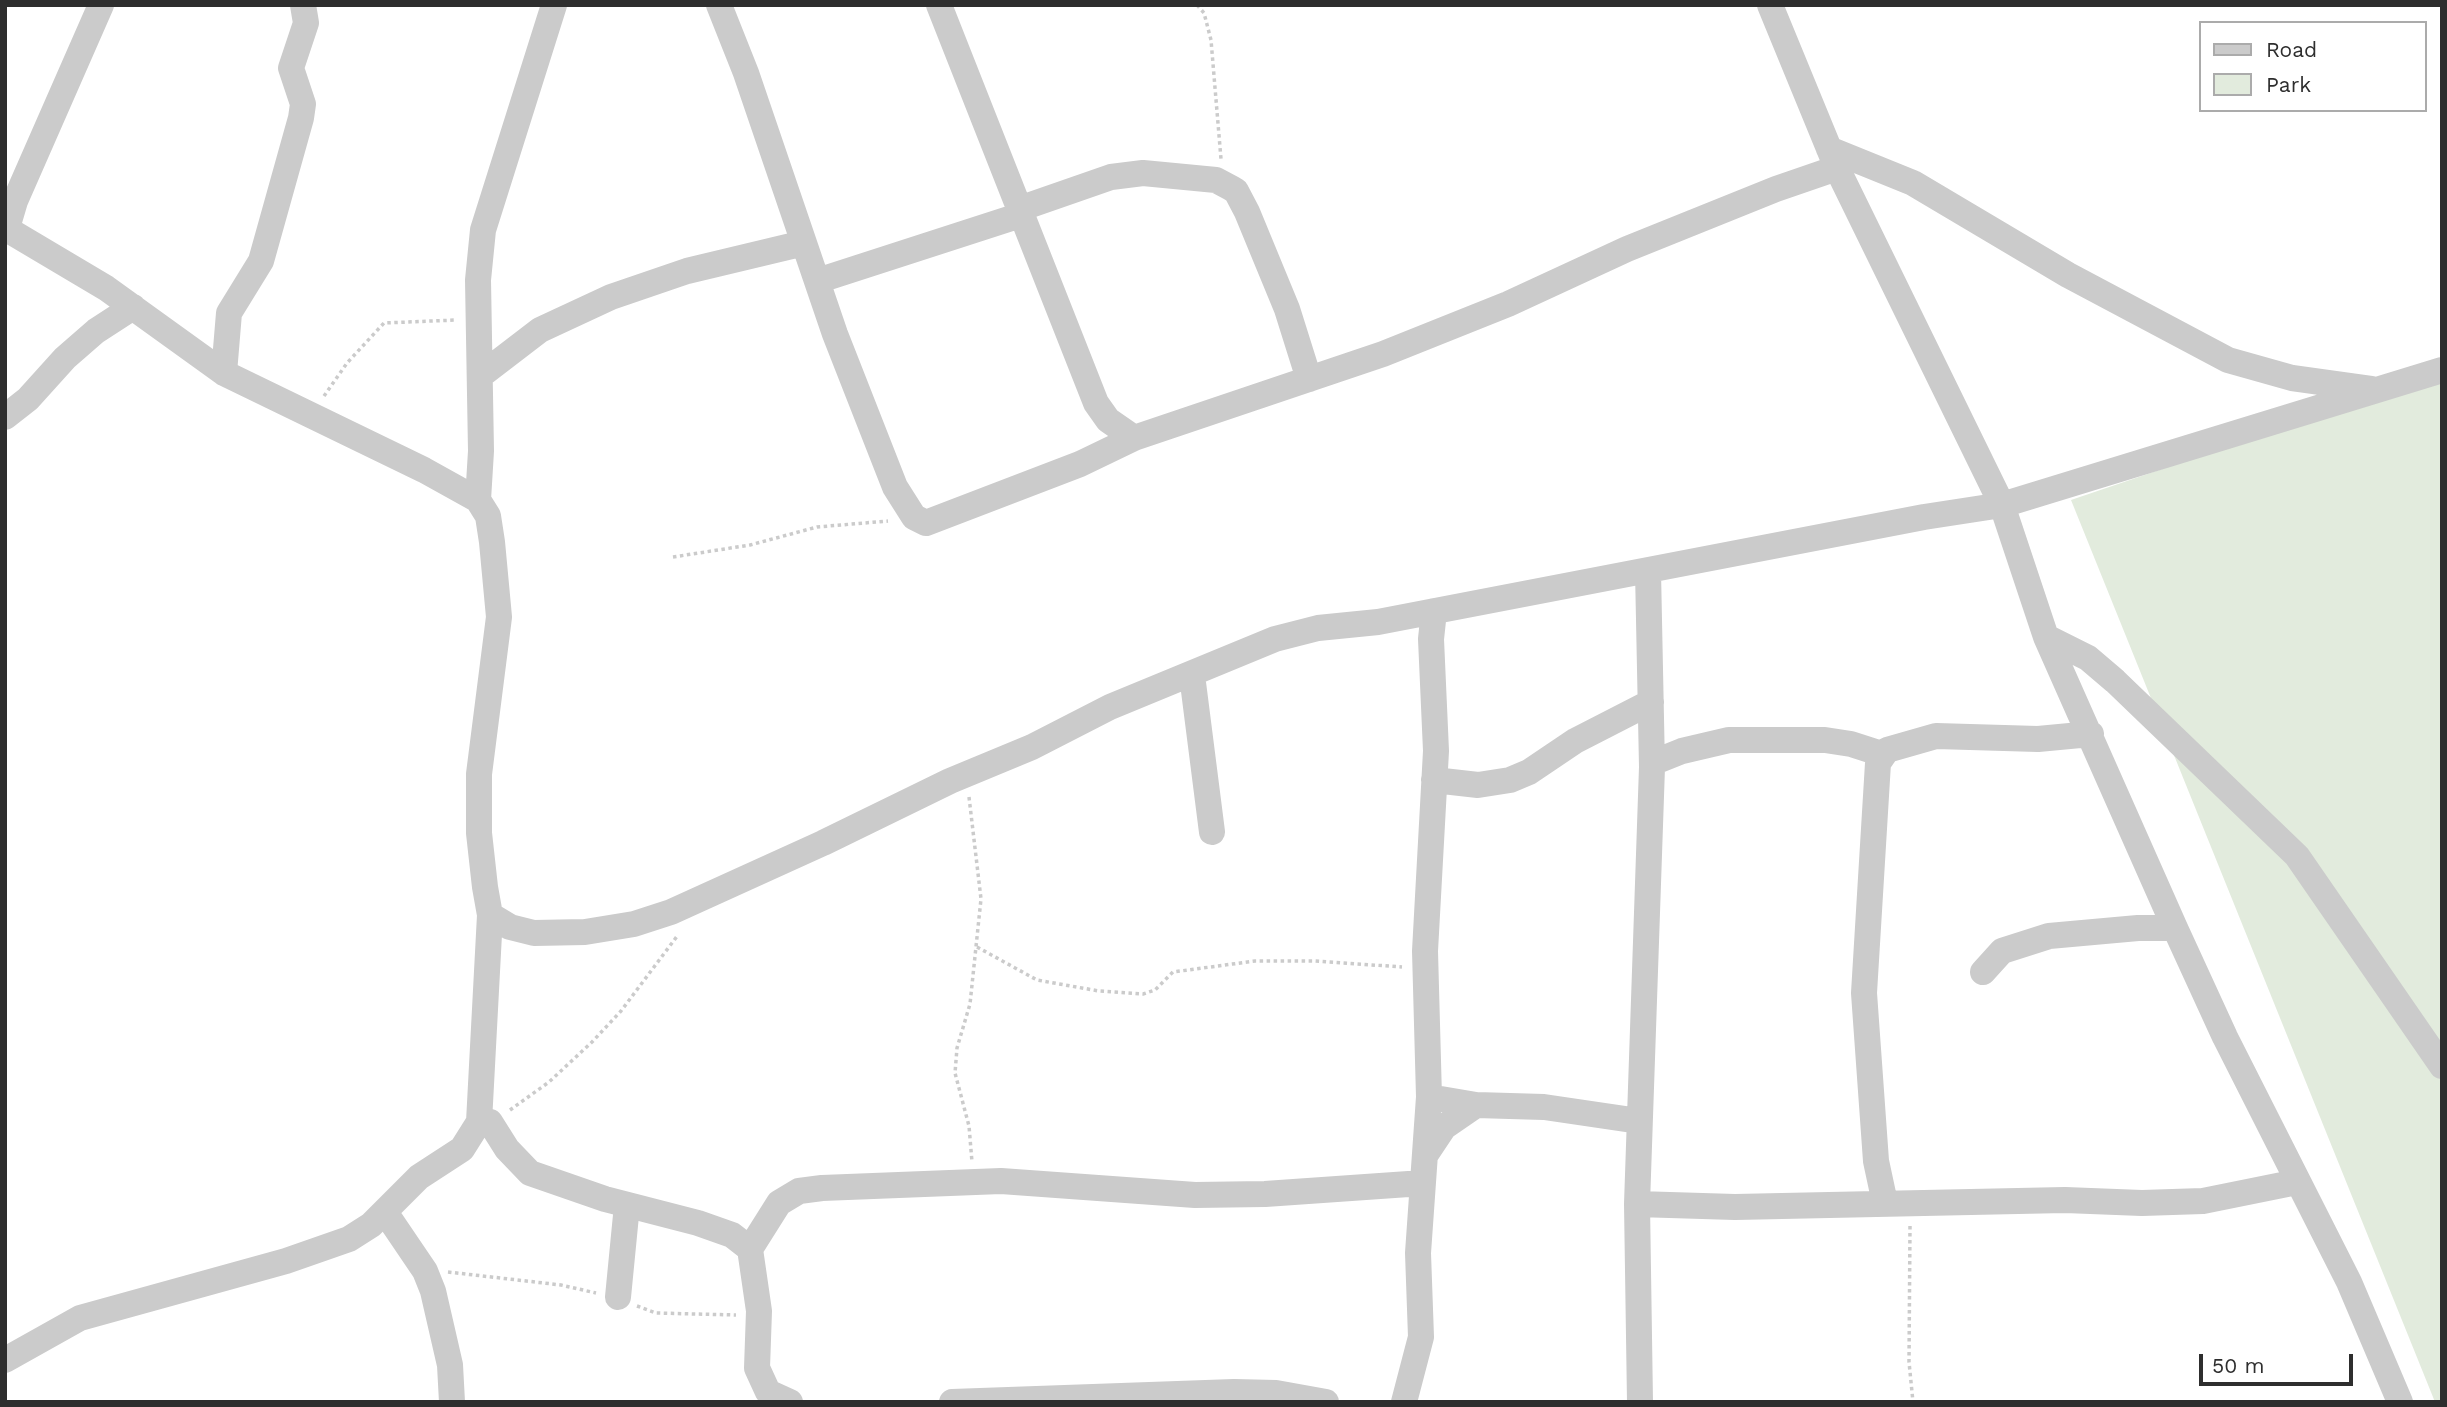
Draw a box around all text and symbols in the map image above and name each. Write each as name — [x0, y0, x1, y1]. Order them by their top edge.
legend — [2198, 21, 2426, 112]
text: Road — [2266, 37, 2317, 62]
text: Park — [2266, 72, 2311, 97]
scale bar — [2202, 1340, 2356, 1384]
text: 50 m — [2212, 1353, 2264, 1378]

